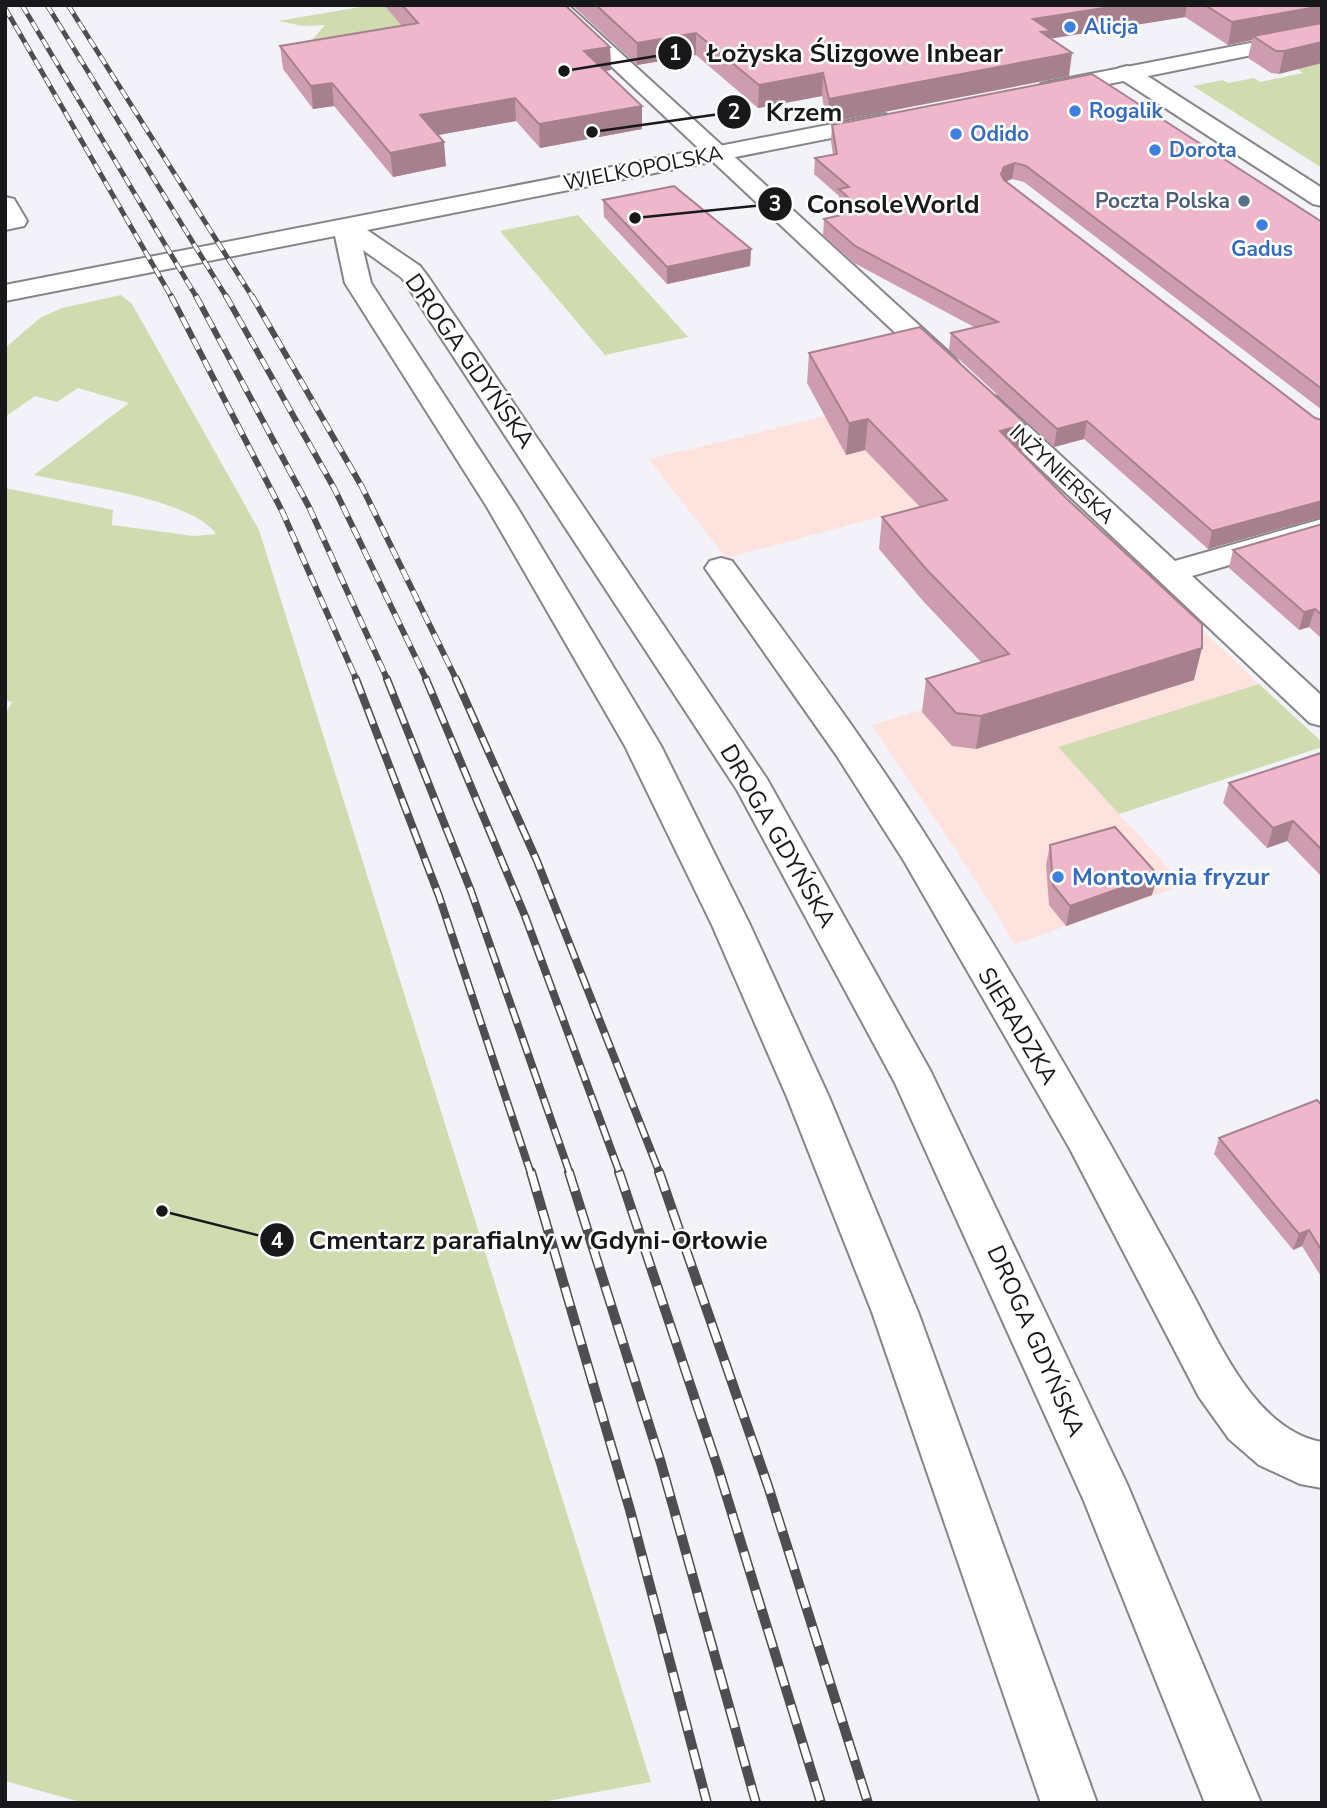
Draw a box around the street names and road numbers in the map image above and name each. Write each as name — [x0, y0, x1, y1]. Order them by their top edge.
street label: WIELKOPOLSKA — [561, 139, 725, 197]
street label: DROGA GDYŃSKA — [398, 267, 543, 455]
street label: INŻYNIERSKA — [1003, 418, 1121, 530]
street label: DROGA GDYŃSKA — [713, 739, 844, 934]
street label: SIERADZKA — [970, 961, 1066, 1091]
street label: DROGA GDYŃSKA — [979, 1240, 1093, 1442]

